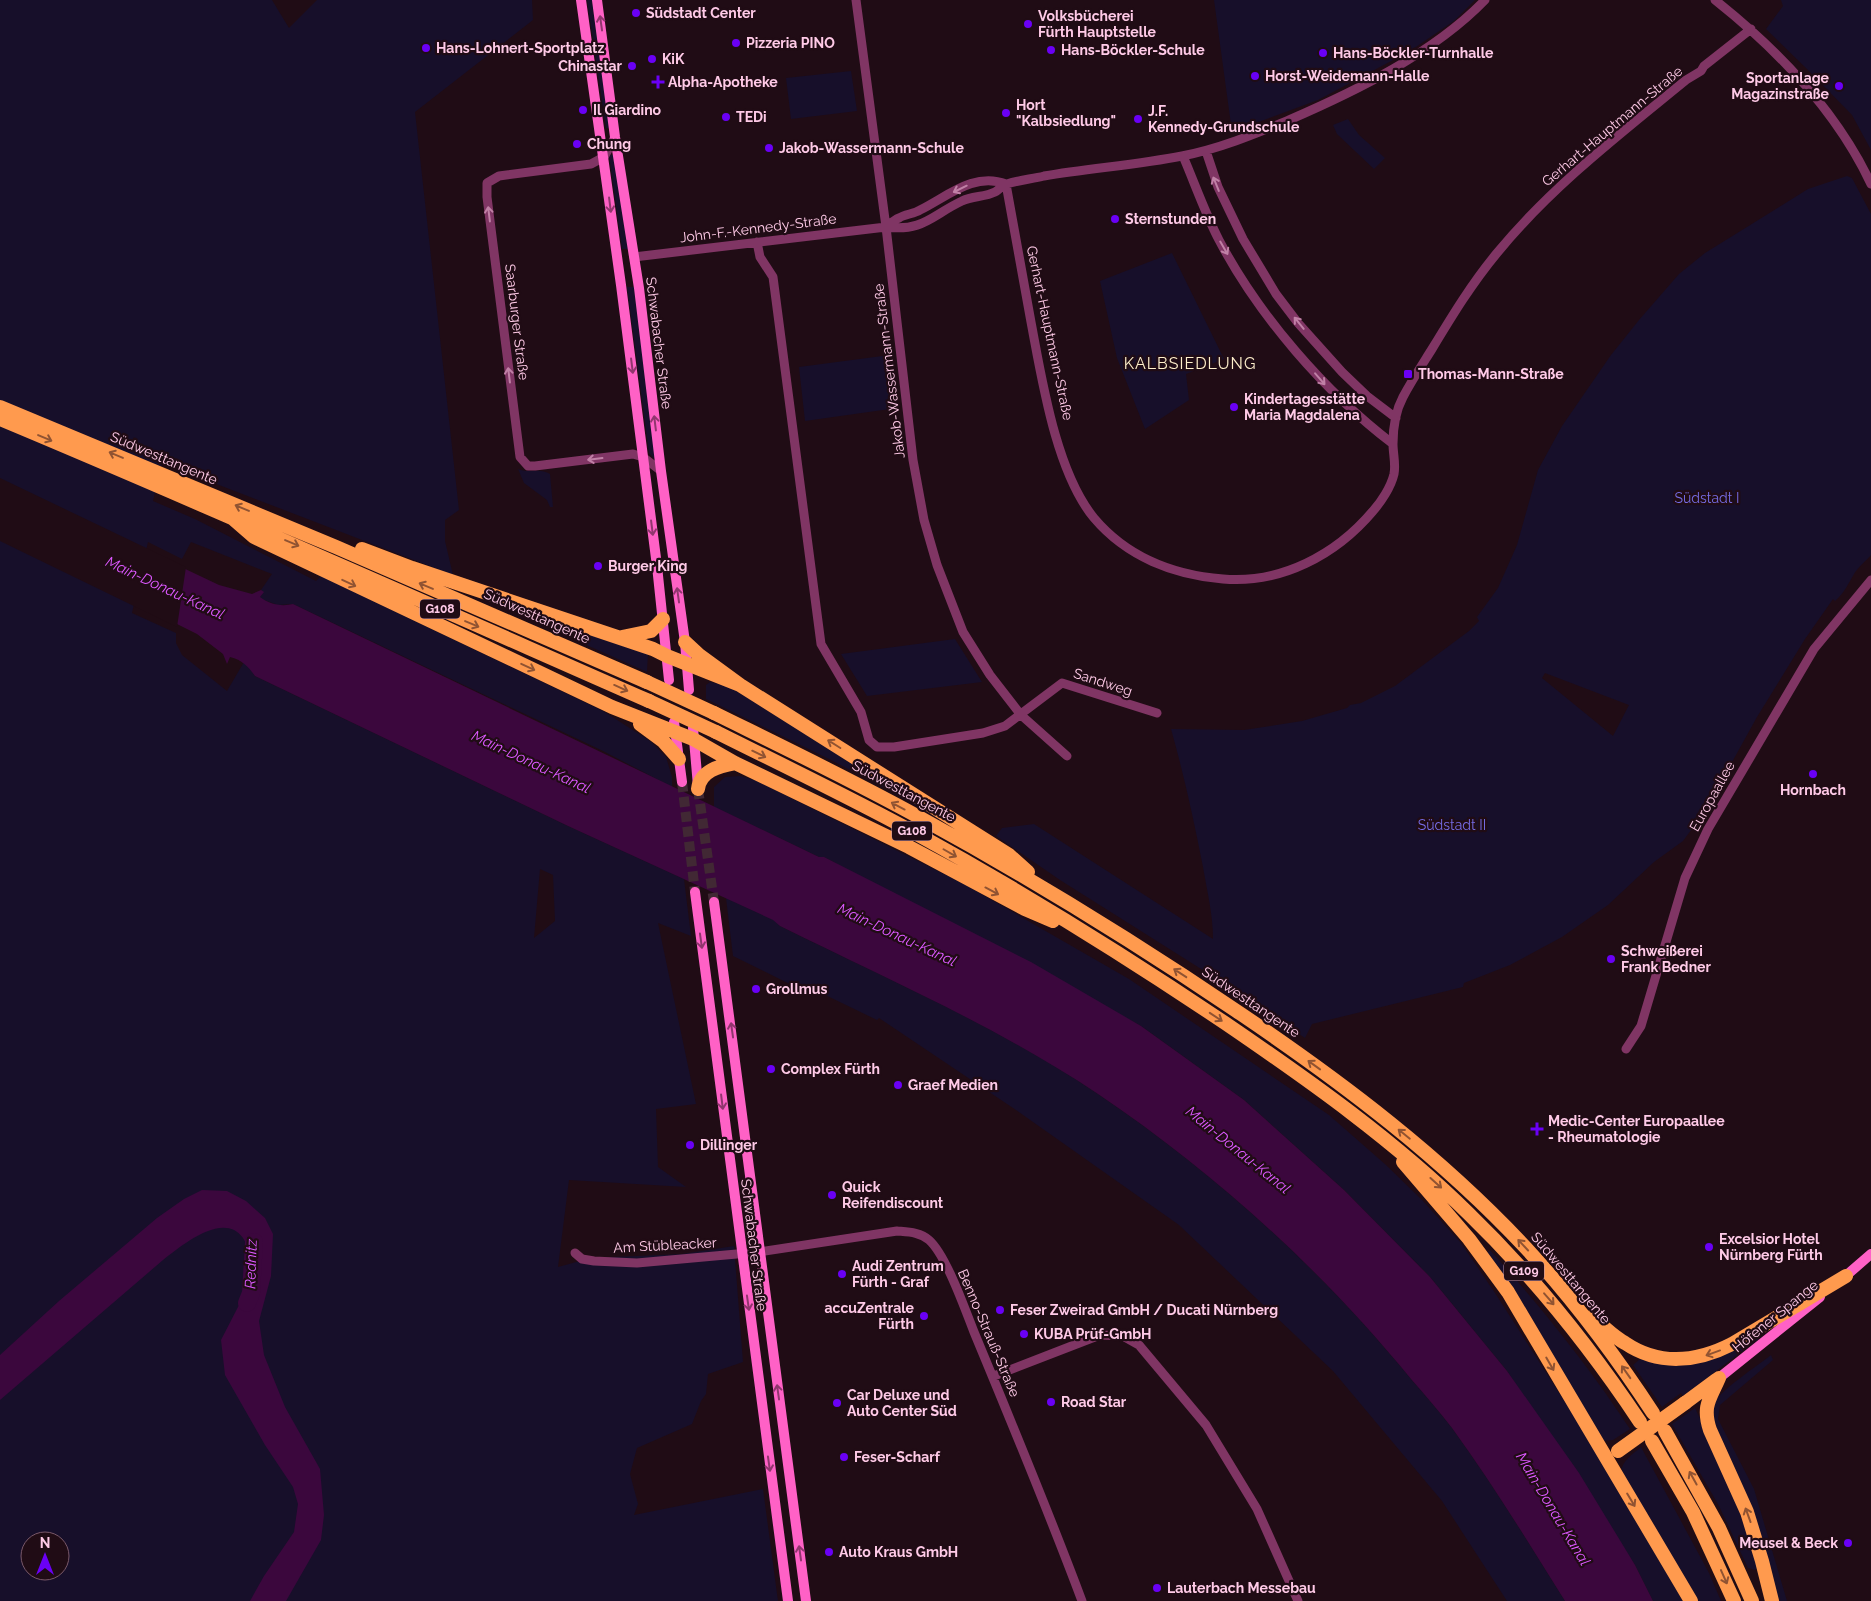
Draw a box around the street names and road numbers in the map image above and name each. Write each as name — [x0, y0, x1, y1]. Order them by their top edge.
street label: Gerhart-Hauptmann-Straße — [1539, 63, 1685, 189]
street label: John-F.-Kennedy-Straße — [679, 210, 837, 246]
street label: Gerhart-Hauptmann-Straße — [1024, 244, 1076, 422]
street label: Saarburger Straße — [502, 263, 532, 381]
street label: Schwabacher Straße — [643, 276, 675, 410]
street label: Jakob-Wassermann-Straße — [870, 283, 908, 459]
street label: Südwesttangente — [108, 428, 220, 488]
street label: Südwesttangente — [481, 585, 593, 647]
road number: G108 — [420, 600, 460, 618]
street label: Sandweg — [1072, 665, 1134, 699]
street label: Südwesttangente — [850, 757, 958, 825]
street label: Europaallee — [1686, 758, 1738, 834]
road number: G108 — [892, 821, 932, 840]
street label: Südwesttangente — [1199, 963, 1303, 1041]
street label: Schwabacher Straße — [738, 1178, 770, 1312]
street label: Südwesttangente — [1528, 1229, 1614, 1327]
street label: Am Stübleacker — [613, 1234, 717, 1256]
road number: G109 — [1504, 1262, 1544, 1280]
street label: Benno-Strauß-Straße — [955, 1267, 1023, 1399]
street label: Höfener Spange — [1729, 1277, 1821, 1355]

